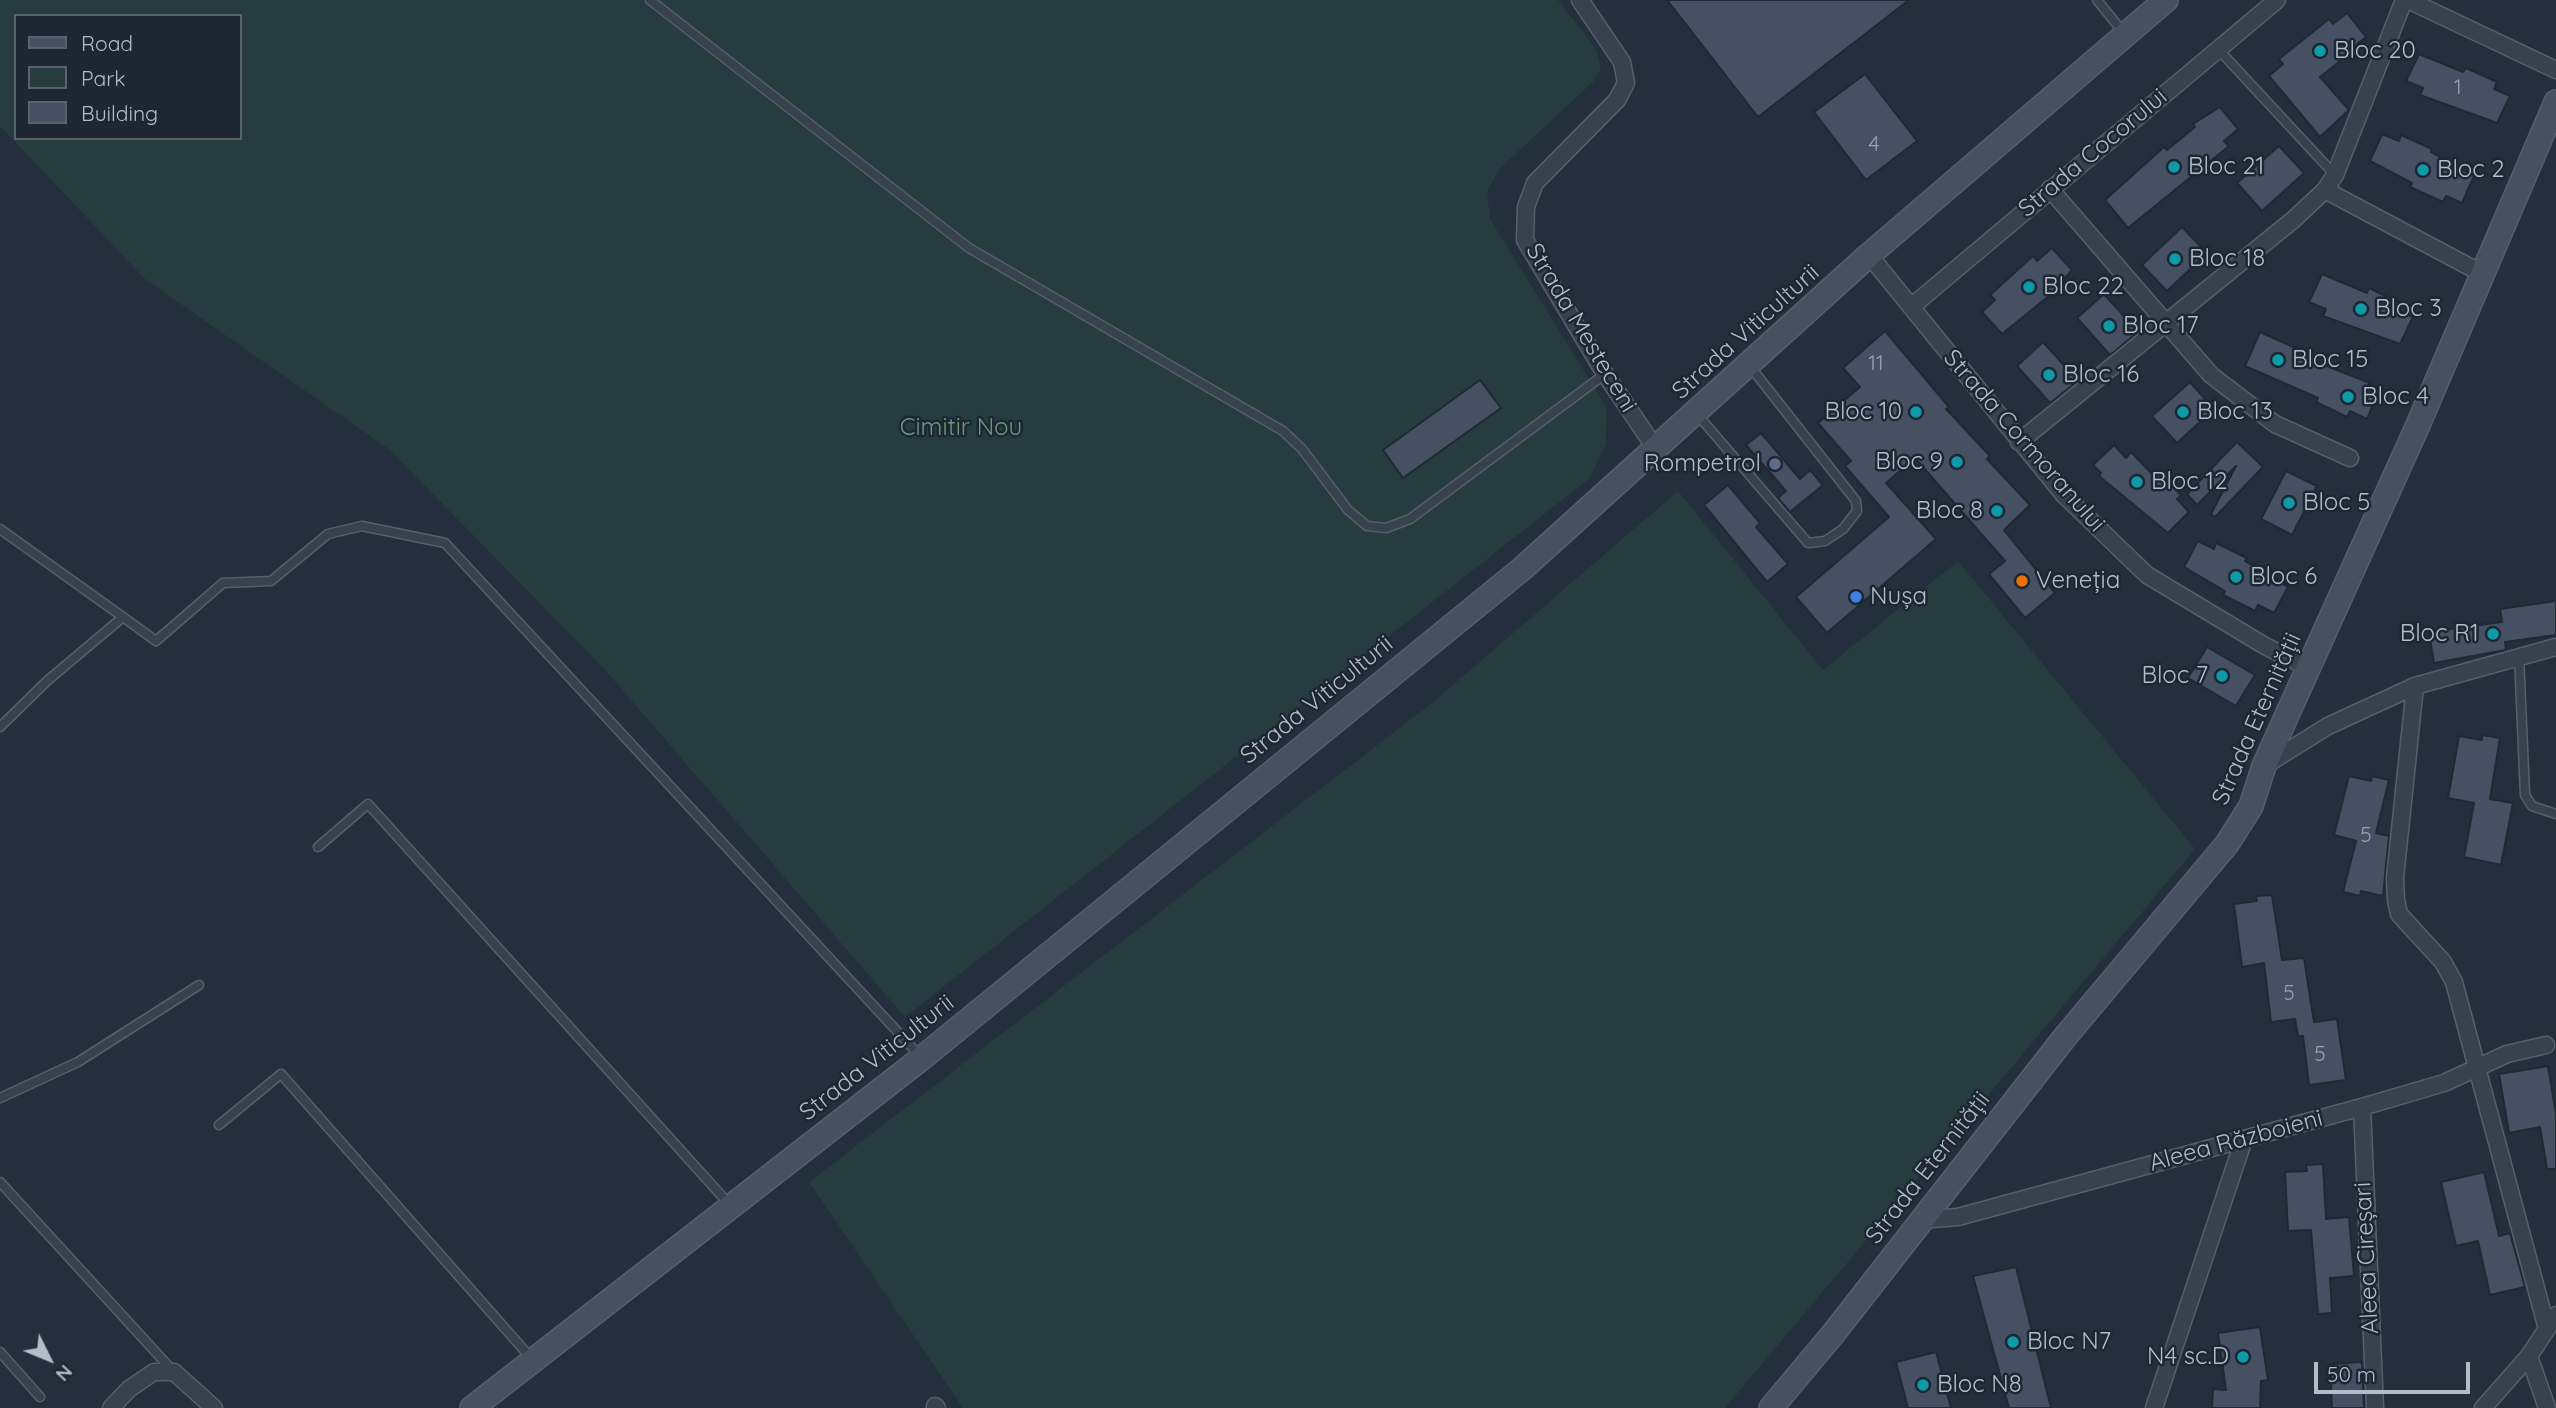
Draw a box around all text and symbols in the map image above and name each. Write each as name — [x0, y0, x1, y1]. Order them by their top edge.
legend — [14, 14, 242, 140]
text: Road — [81, 30, 133, 56]
place label: Bloc 20 — [2334, 37, 2416, 65]
marker: Bloc 20 — [2312, 43, 2328, 59]
text: Park — [81, 65, 125, 91]
house number: 1 — [2454, 75, 2462, 101]
street label: Strada Cocorului — [2013, 83, 2173, 223]
text: Building — [81, 100, 158, 126]
house number: 4 — [1868, 132, 1880, 158]
place label: Bloc 21 — [2188, 153, 2264, 181]
place label: Bloc 2 — [2437, 156, 2505, 184]
marker: Bloc 21 — [2166, 159, 2182, 175]
marker: Bloc 2 — [2415, 162, 2431, 178]
street label: Strada Mesteceni — [1519, 238, 1643, 418]
place label: Bloc 18 — [2189, 245, 2265, 273]
marker: Bloc 18 — [2167, 251, 2183, 267]
street label: Strada Viticulturii — [1667, 258, 1825, 406]
place label: Bloc 22 — [2043, 273, 2124, 301]
marker: Bloc 22 — [2021, 279, 2037, 295]
place label: Bloc 3 — [2375, 295, 2442, 323]
marker: Bloc 3 — [2353, 301, 2369, 317]
place label: Bloc 17 — [2123, 312, 2199, 340]
marker: Bloc 17 — [2101, 318, 2117, 334]
street label: Strada Cormoranului — [1937, 344, 2111, 538]
place label: Bloc 15 — [2292, 346, 2368, 374]
house number: 11 — [1868, 351, 1884, 377]
marker: Bloc 15 — [2270, 352, 2286, 368]
place label: Bloc 16 — [2063, 361, 2139, 389]
marker: Bloc 16 — [2041, 367, 2057, 383]
place label: Bloc 4 — [2362, 383, 2429, 411]
marker: Bloc 4 — [2340, 389, 2356, 405]
place label: Bloc 10 — [1825, 398, 1902, 426]
place label: Bloc 13 — [2197, 398, 2273, 426]
marker: Bloc 10 — [1908, 404, 1924, 420]
marker: Bloc 13 — [2175, 404, 2191, 420]
park label: Cimitir Nou — [900, 414, 1022, 442]
place label: Bloc 9 — [1875, 448, 1943, 476]
place label: Rompetrol — [1644, 450, 1761, 478]
marker: Bloc 9 — [1949, 454, 1965, 470]
marker: Rompetrol — [1767, 456, 1783, 472]
place label: Bloc 12 — [2151, 468, 2227, 496]
marker: Bloc 12 — [2129, 474, 2145, 490]
place label: Bloc 5 — [2303, 489, 2370, 517]
marker: Bloc 5 — [2281, 495, 2297, 511]
place label: Bloc 8 — [1916, 497, 1983, 525]
marker: Bloc 8 — [1989, 503, 2005, 519]
place label: Bloc 6 — [2250, 563, 2317, 591]
place label: Veneția — [2036, 567, 2120, 595]
marker: Bloc 6 — [2228, 569, 2244, 585]
marker: Veneția — [2014, 573, 2030, 589]
place label: Nușa — [1870, 583, 1927, 611]
marker: Nușa — [1848, 589, 1864, 605]
place label: Bloc R1 — [2400, 620, 2479, 648]
marker: Bloc R1 — [2485, 626, 2501, 642]
street label: Strada Eternității — [2206, 629, 2308, 809]
street label: Strada Viticulturii — [1235, 630, 1399, 770]
place label: Bloc 7 — [2141, 662, 2208, 690]
marker: Bloc 7 — [2214, 668, 2230, 684]
house number: 5 — [2360, 823, 2372, 849]
house number: 5 — [2283, 981, 2295, 1007]
street label: Strada Viticulturii — [794, 989, 960, 1127]
house number: 5 — [2314, 1042, 2326, 1068]
street label: Strada Eternității — [1860, 1086, 1996, 1250]
street label: Aleea Războieni — [2146, 1104, 2326, 1178]
street label: Aleea Cireșari — [2349, 1181, 2385, 1335]
north arrow — [14, 1324, 84, 1394]
place label: Bloc N7 — [2027, 1328, 2111, 1356]
marker: Bloc N7 — [2005, 1334, 2021, 1350]
place label: N4 sc.D — [2147, 1343, 2229, 1371]
scale bar — [2318, 1348, 2474, 1392]
marker: N4 sc.D — [2235, 1349, 2251, 1365]
text: N — [51, 1360, 78, 1387]
text: 50 m — [2327, 1361, 2376, 1387]
place label: Bloc N8 — [1937, 1371, 2022, 1399]
marker: Bloc N8 — [1915, 1377, 1931, 1393]

